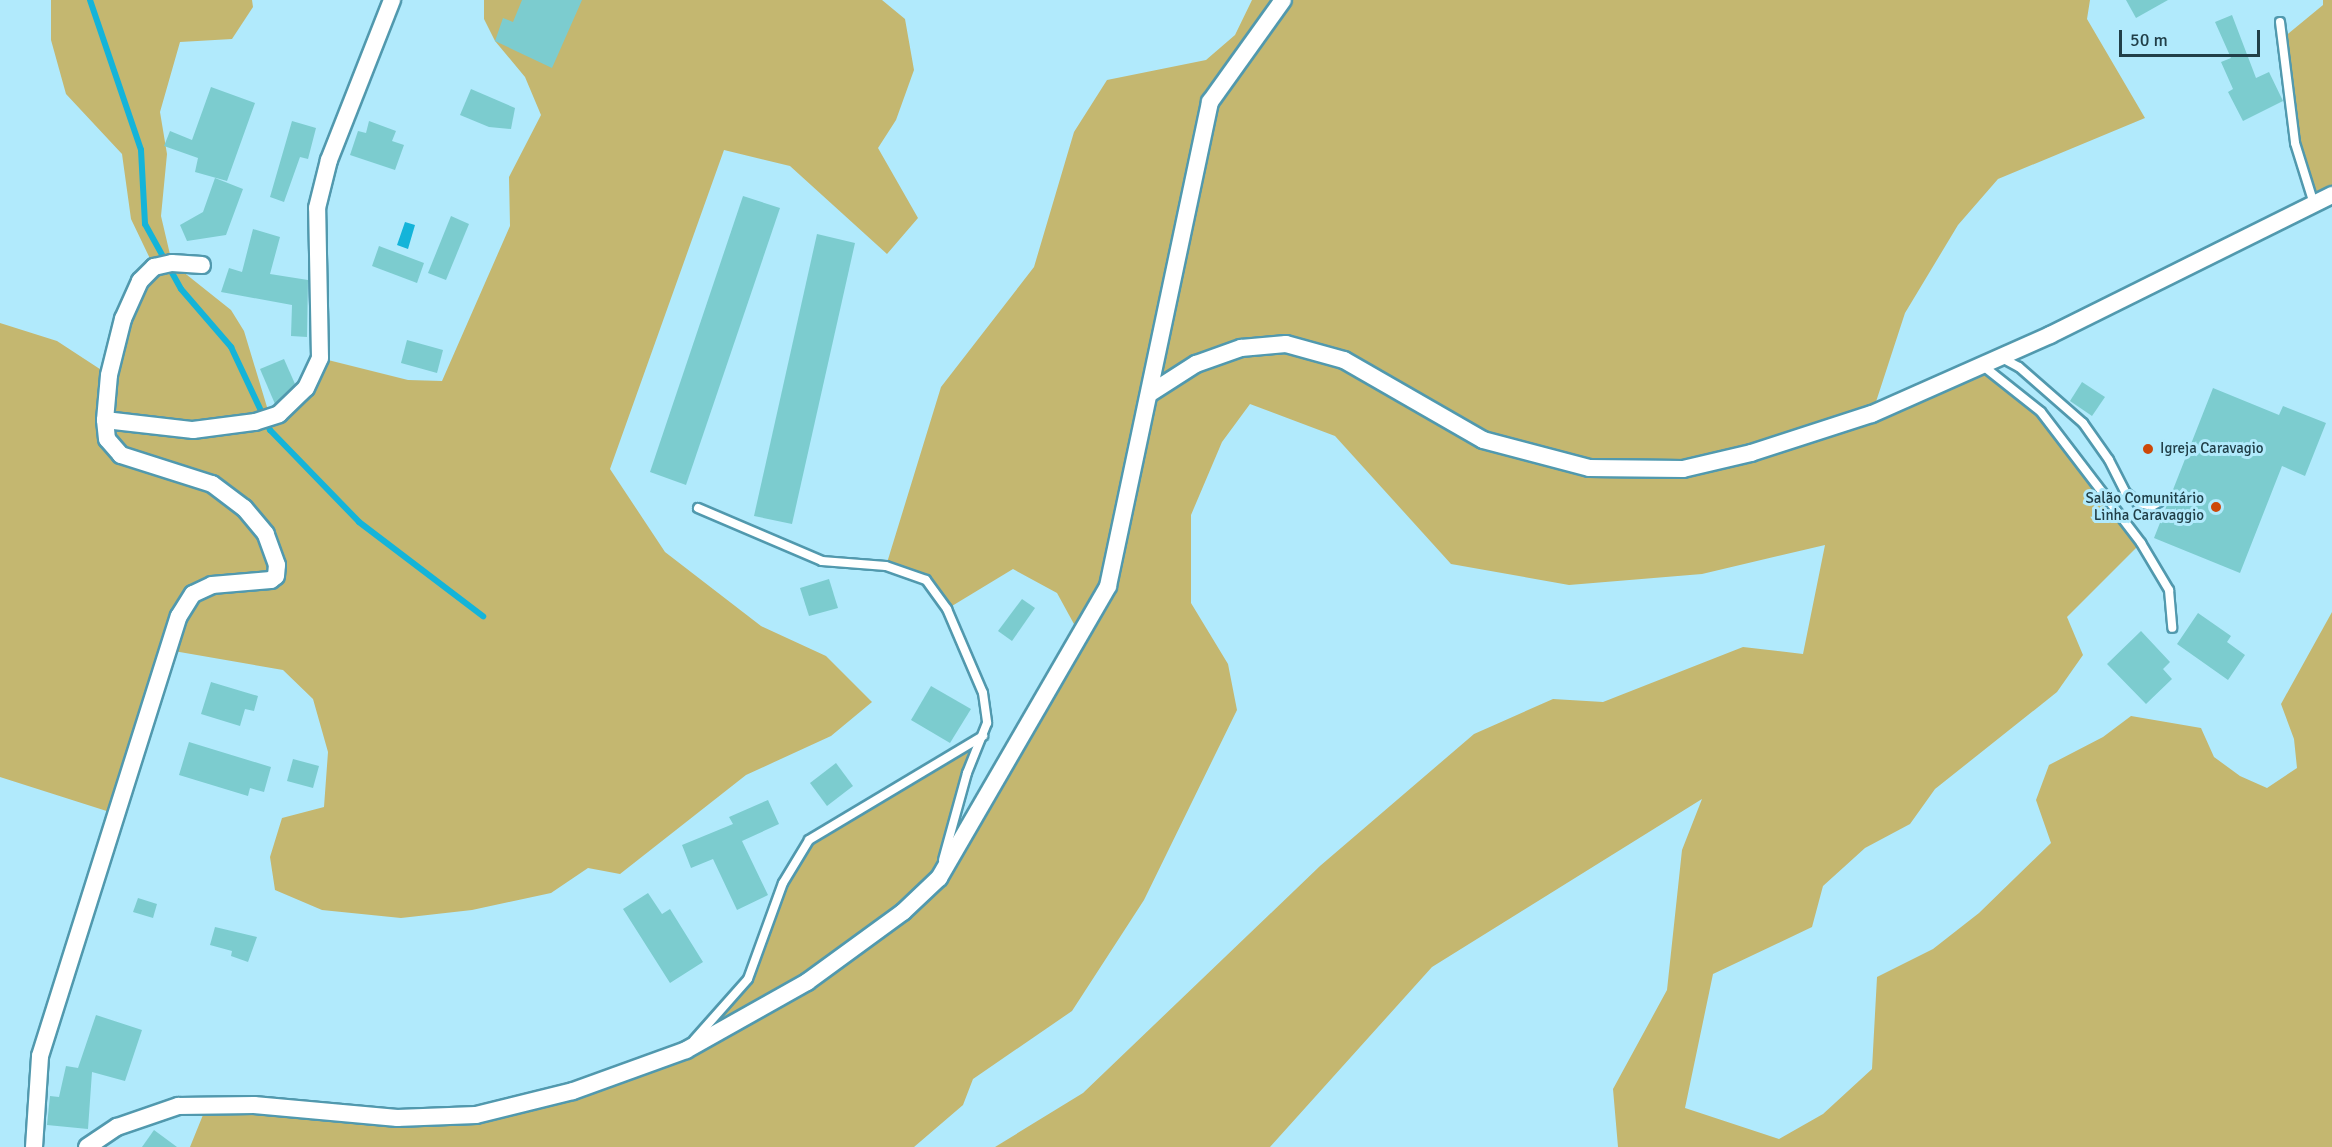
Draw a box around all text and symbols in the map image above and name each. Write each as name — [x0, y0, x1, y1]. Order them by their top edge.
scale bar — [2122, 18, 2263, 56]
text: 50 m — [2130, 29, 2168, 51]
place label: Igreja Caravagio — [2160, 440, 2264, 458]
marker: Igreja Caravagio — [2141, 442, 2155, 456]
place label: Salão Comunitário Linha Caravaggio — [2085, 489, 2204, 524]
marker: Salão Comunitário Linha Caravaggio — [2209, 500, 2223, 514]

